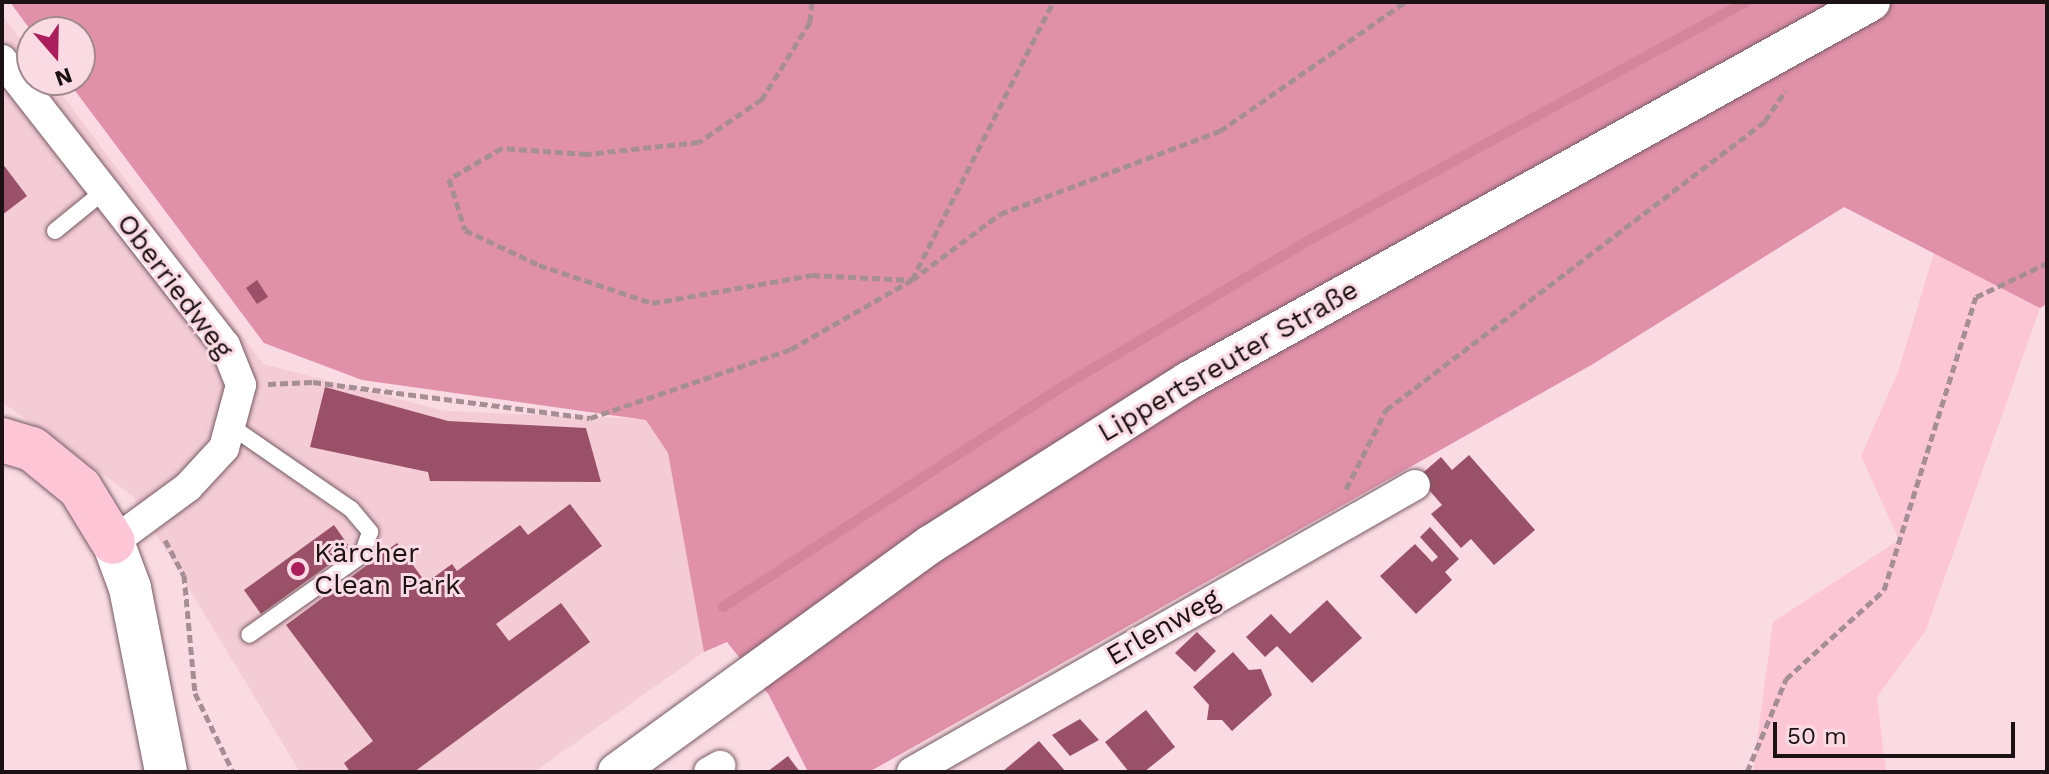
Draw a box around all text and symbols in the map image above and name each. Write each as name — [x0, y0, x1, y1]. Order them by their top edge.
north arrow — [16, 16, 96, 96]
text: N — [52, 63, 76, 92]
street label: Oberriedweg — [110, 207, 240, 365]
street label: Lippertsreuter Straße — [1092, 273, 1364, 449]
place label: Kärcher Clean Park — [314, 536, 461, 602]
marker: Kärcher Clean Park — [289, 560, 307, 578]
street label: Erlenweg — [1100, 581, 1226, 673]
scale bar — [1777, 706, 2019, 756]
text: 50 m — [1787, 722, 1847, 750]

